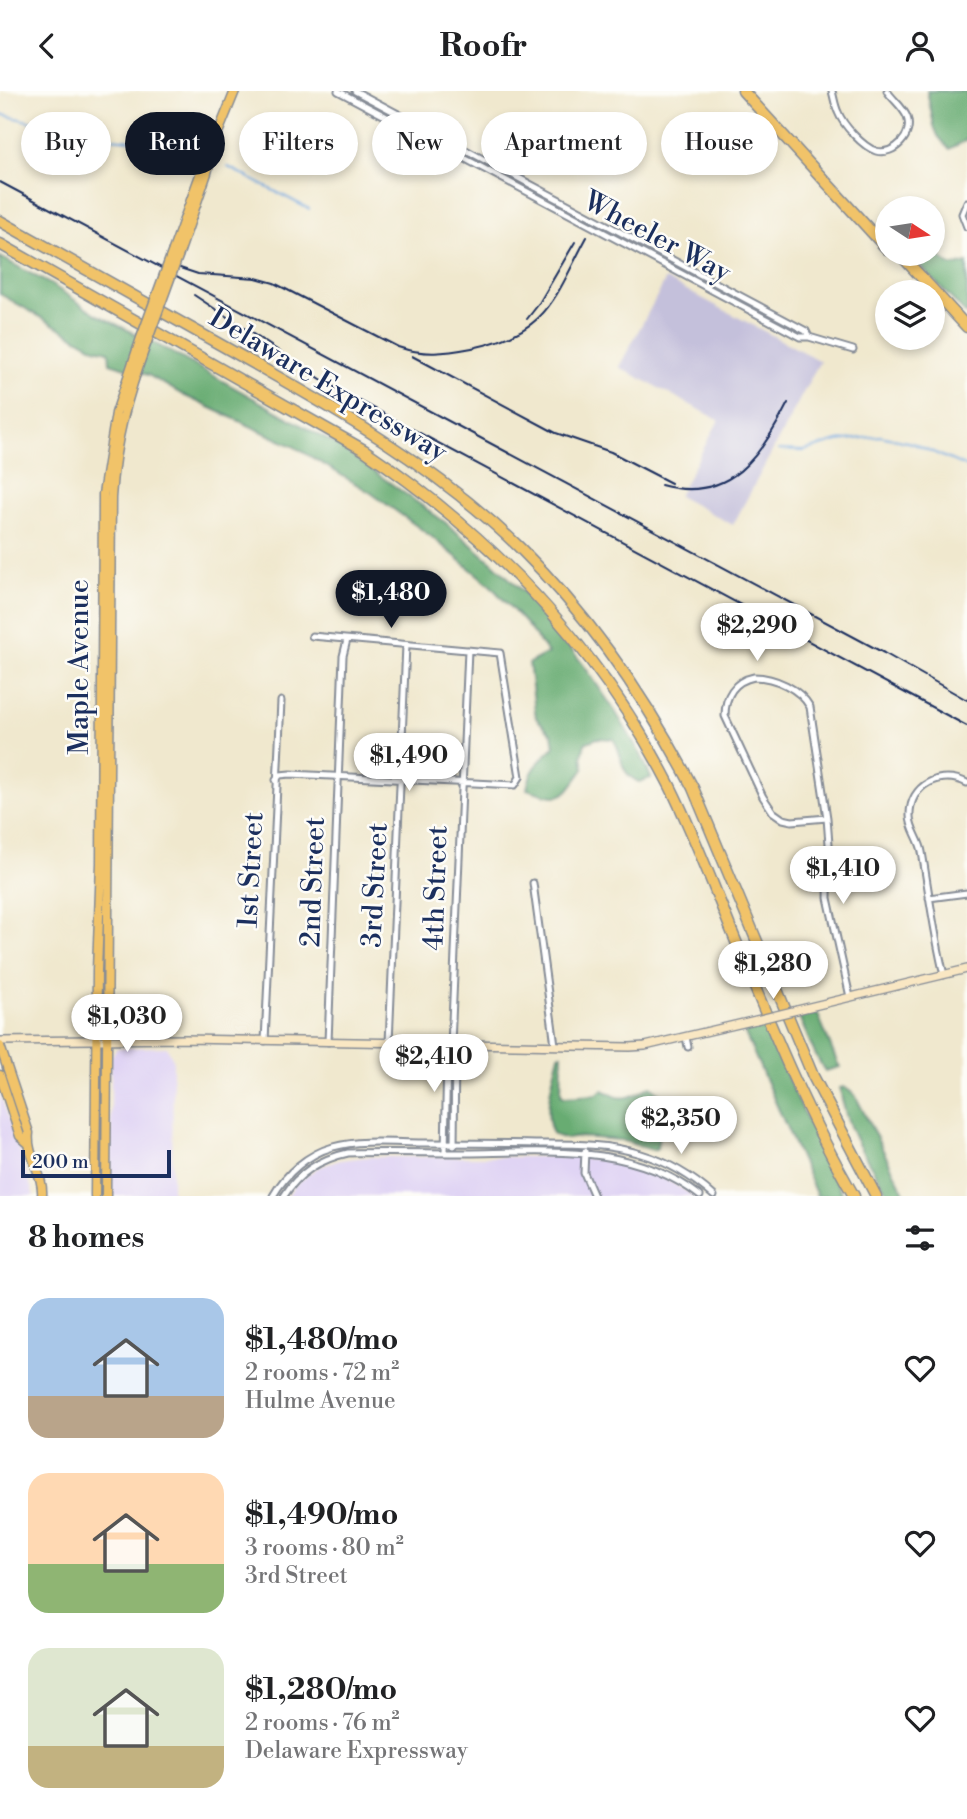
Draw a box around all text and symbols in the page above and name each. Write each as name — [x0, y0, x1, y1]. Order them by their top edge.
text: Roofr — [440, 26, 527, 66]
icon: back — [28, 27, 66, 65]
icon: person — [901, 27, 939, 65]
chip: Buy — [21, 112, 111, 175]
chip: Rent — [125, 112, 225, 175]
chip: Filters — [239, 112, 358, 175]
chip: New — [372, 112, 467, 175]
chip: Apartment — [481, 112, 647, 175]
chip: House — [661, 112, 778, 175]
street label: Wheeler Way — [576, 183, 737, 291]
north arrow — [875, 196, 945, 266]
map controls — [875, 196, 945, 350]
button: layers — [875, 280, 945, 350]
street label: Delaware Expressway — [203, 300, 454, 470]
pin: $1,480 — [334, 571, 448, 630]
street label: Maple Avenue — [62, 579, 97, 755]
text: $1,480 — [352, 579, 430, 607]
pin: $2,290 — [700, 603, 814, 663]
text: $2,290 — [717, 612, 797, 640]
pin: $1,490 — [352, 733, 466, 793]
text: $1,490 — [370, 742, 448, 770]
street label: 1st Street — [230, 811, 272, 929]
street label: 2nd Street — [293, 816, 333, 948]
street label: 3rd Street — [354, 822, 396, 948]
street label: 4th Street — [416, 825, 456, 951]
pin: $1,410 — [786, 847, 900, 906]
text: $1,410 — [806, 855, 880, 883]
pin: $1,280 — [716, 941, 830, 1001]
text: $1,280 — [734, 950, 812, 978]
pin: $1,030 — [70, 995, 184, 1054]
text: $1,030 — [87, 1003, 167, 1031]
pin: $2,410 — [377, 1035, 491, 1094]
text: $2,410 — [395, 1043, 473, 1071]
pin: $2,350 — [624, 1097, 738, 1156]
text: $2,350 — [641, 1105, 721, 1133]
scale bar — [21, 1147, 172, 1179]
text: 200 m — [32, 1150, 89, 1174]
text: 8 homes — [28, 1219, 144, 1257]
icon: filters — [901, 1219, 939, 1257]
text: $1,480/mo — [245, 1321, 399, 1359]
icon: home — [84, 1326, 168, 1410]
icon: heart — [901, 1349, 939, 1387]
text: 2 rooms · 72 m² — [245, 1359, 399, 1387]
text: Hulme Avenue — [245, 1387, 396, 1415]
text: $1,490/mo — [245, 1496, 398, 1534]
icon: home — [84, 1501, 168, 1585]
icon: heart — [901, 1524, 939, 1562]
text: 3 rooms · 80 m² — [245, 1534, 404, 1562]
text: 3rd Street — [245, 1562, 348, 1590]
text: $1,280/mo — [245, 1671, 397, 1709]
icon: home — [84, 1676, 168, 1760]
icon: heart — [901, 1699, 939, 1737]
text: 2 rooms · 76 m² — [245, 1709, 400, 1737]
text: Delaware Expressway — [245, 1737, 468, 1765]

